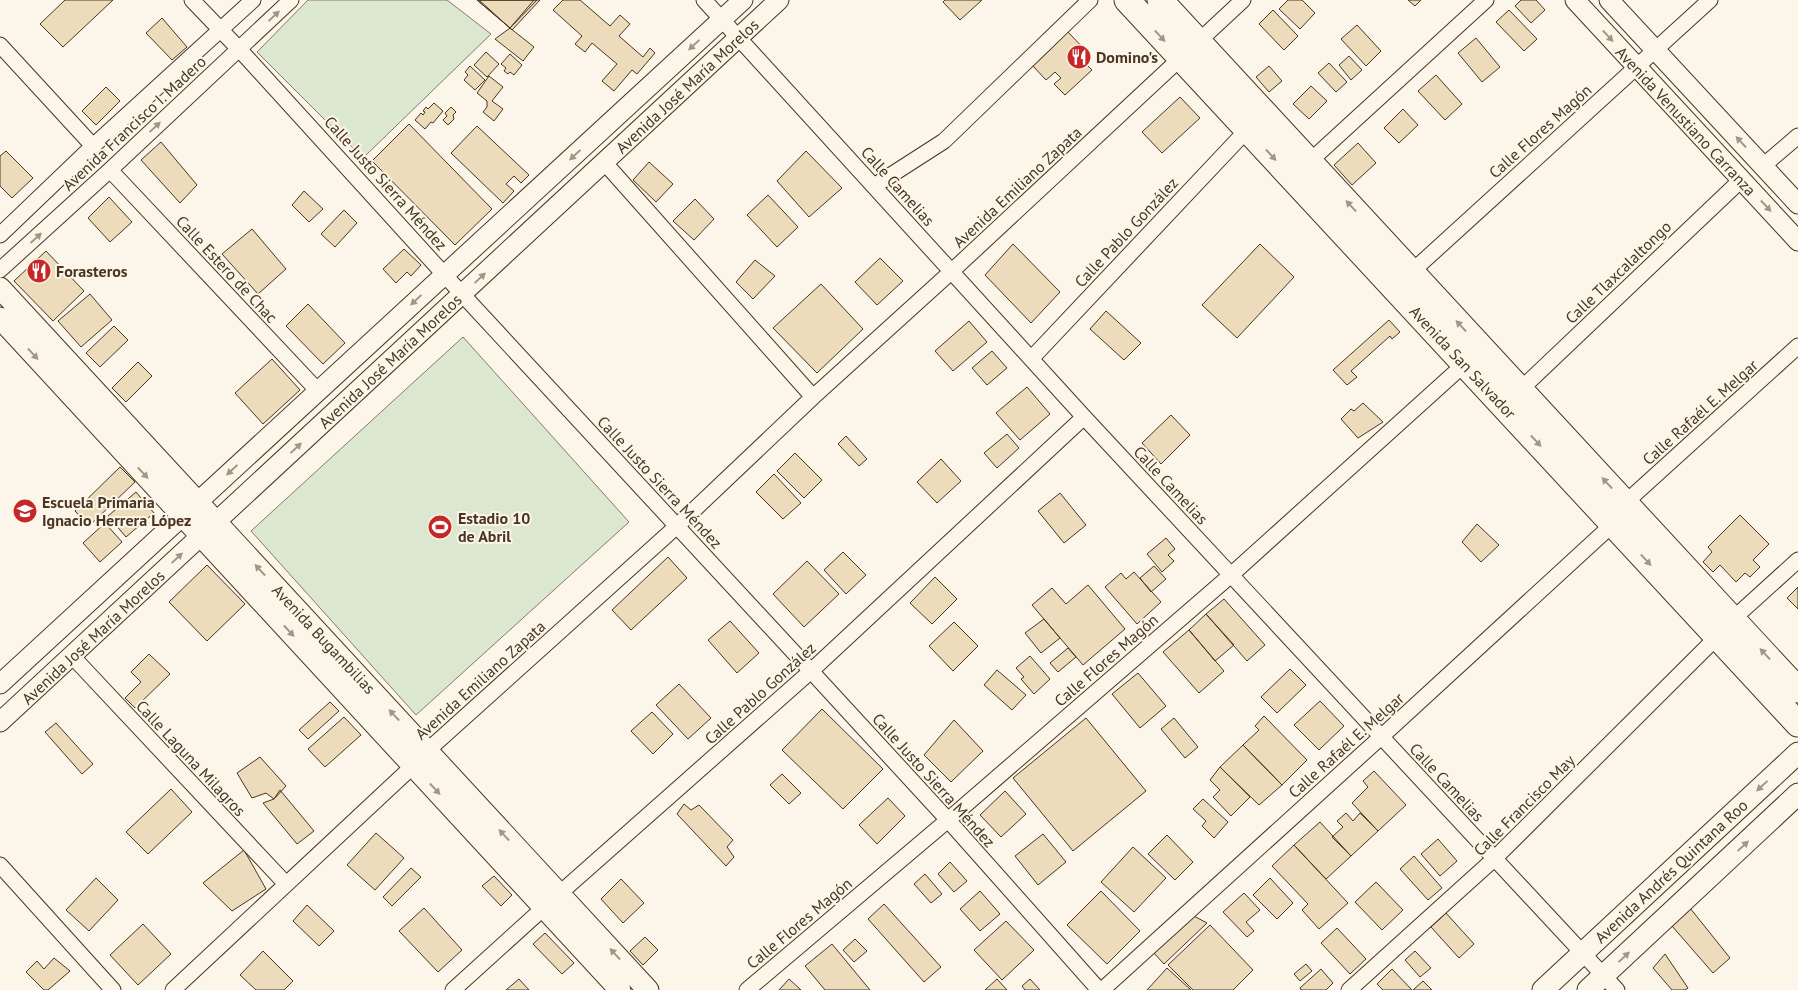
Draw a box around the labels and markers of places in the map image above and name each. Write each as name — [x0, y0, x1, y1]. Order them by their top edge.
restaurant icon: Domino's — [1066, 44, 1092, 70]
place label: Domino's — [1096, 47, 1158, 67]
restaurant icon: Forasteros — [26, 258, 52, 284]
place label: Forasteros — [56, 261, 128, 281]
place label: Escuela Primaria Ignacio Herrera López — [42, 492, 191, 530]
school or university icon: Escuela Primaria Ignacio Herrera López — [12, 498, 38, 524]
place label: Estadio 10 de Abril — [458, 508, 530, 546]
sports icon: Estadio 10 de Abril — [427, 514, 453, 540]

